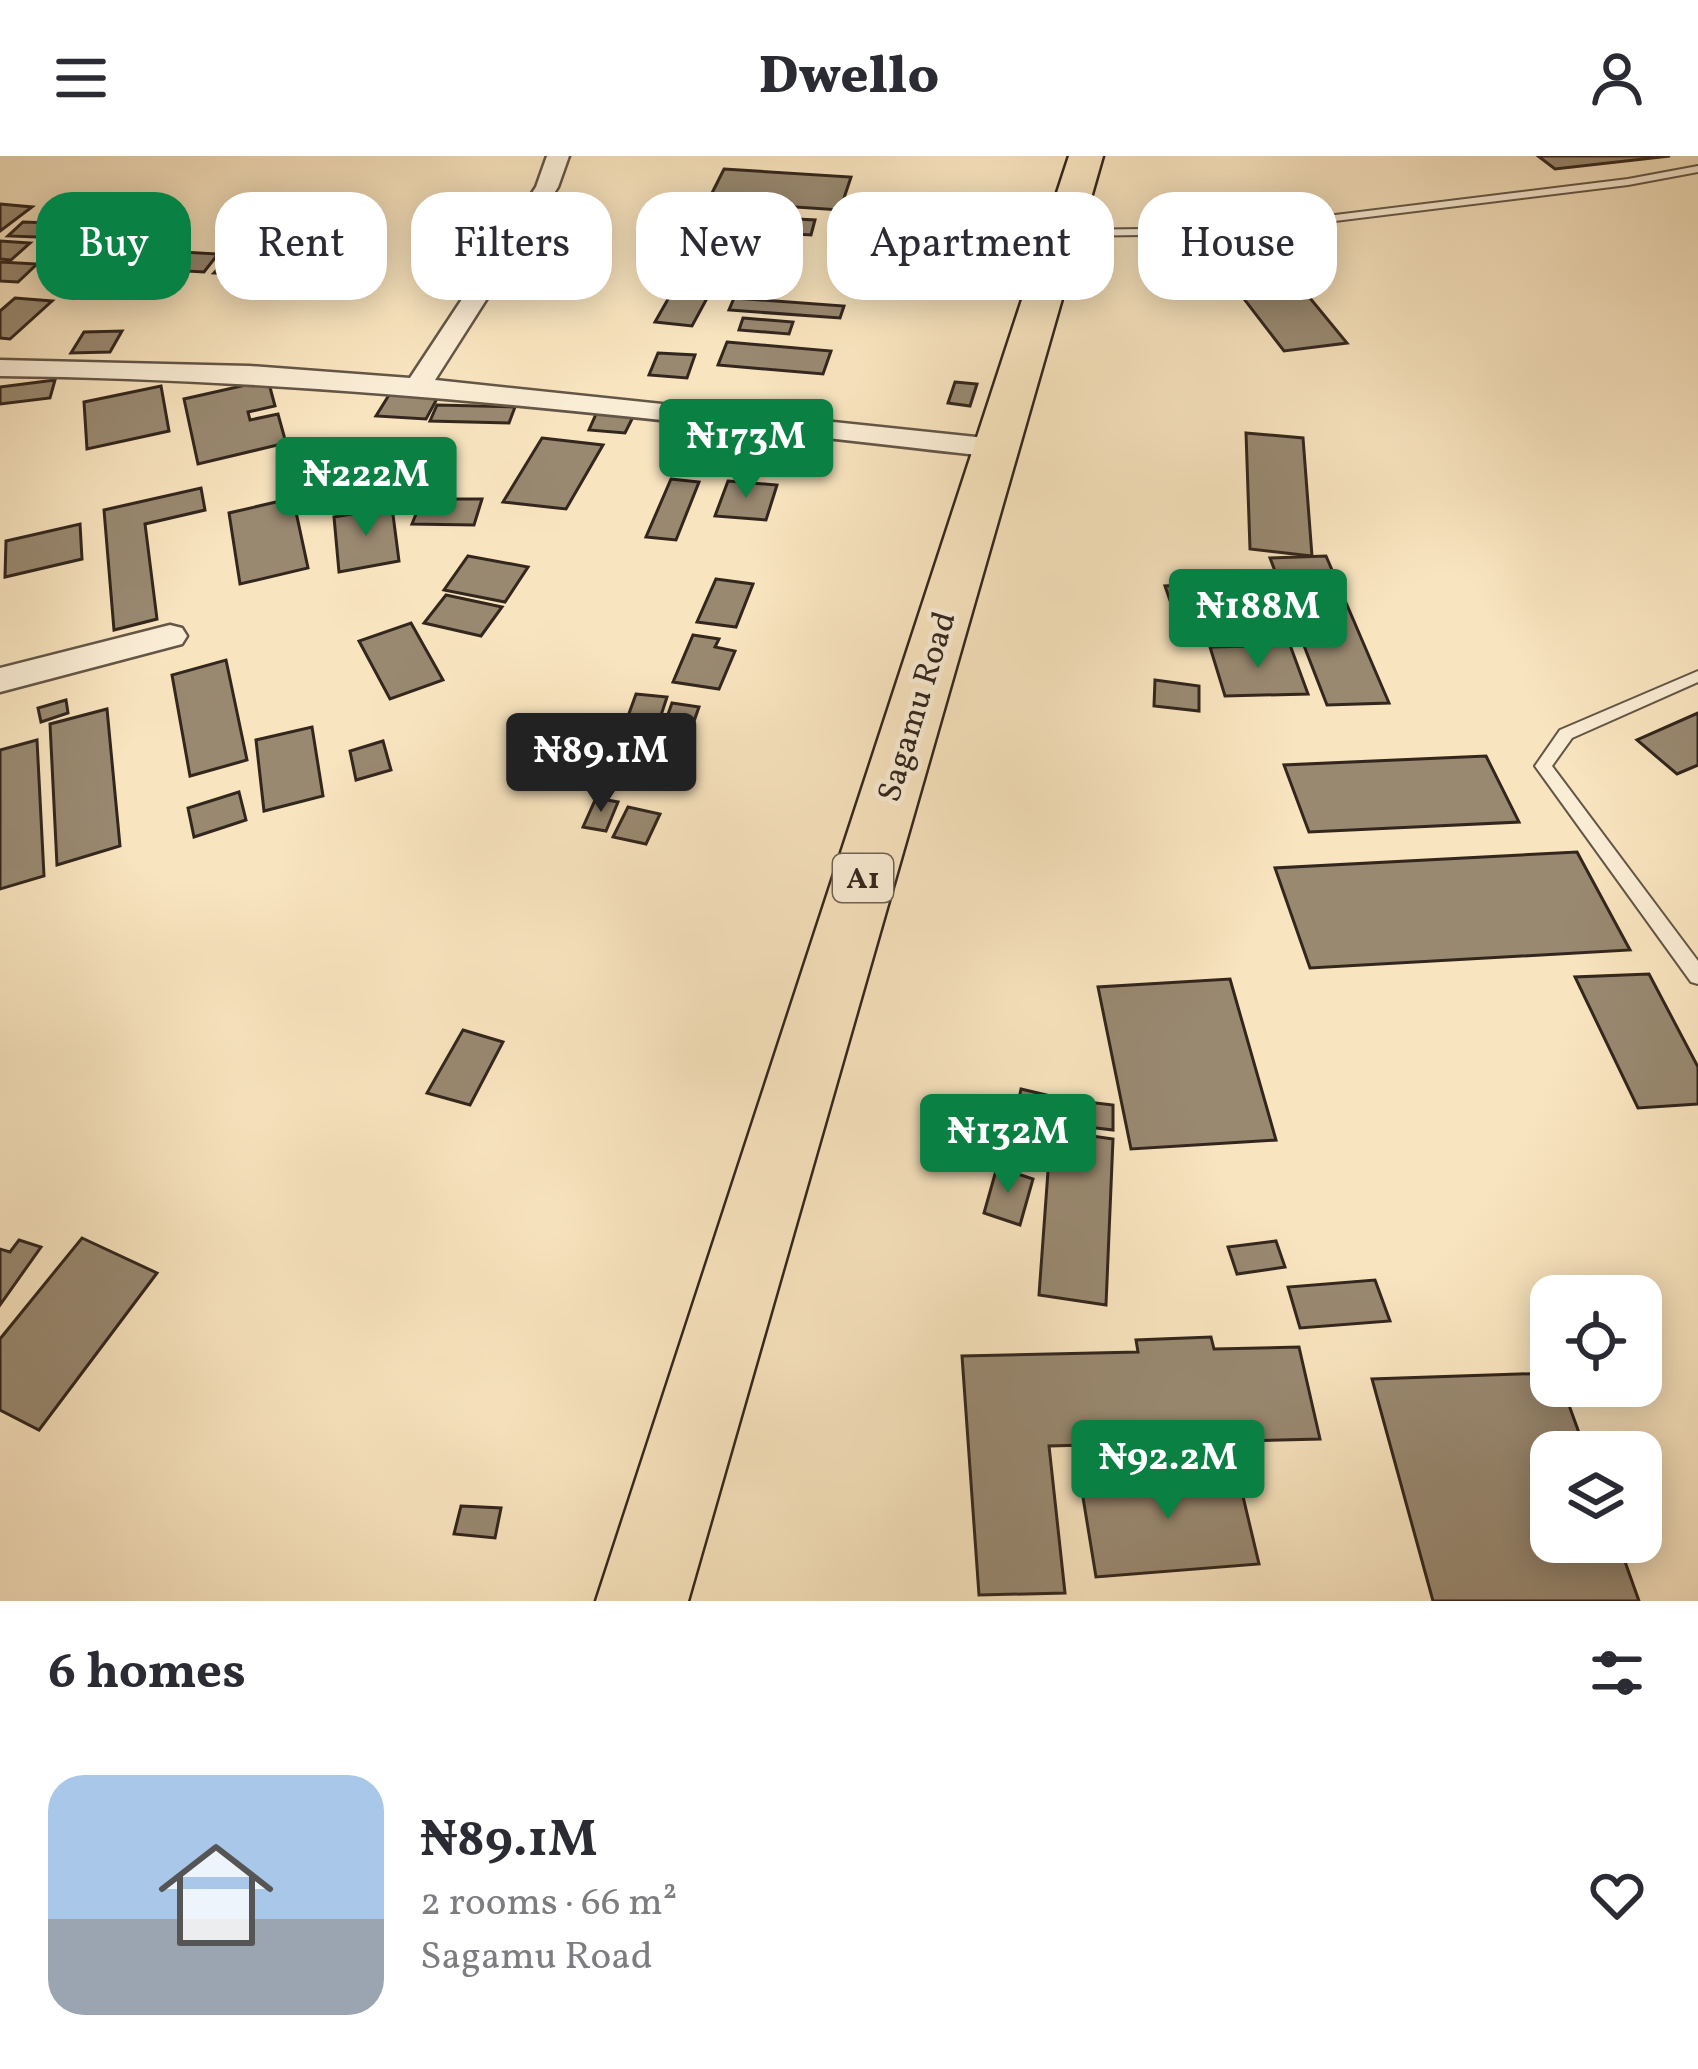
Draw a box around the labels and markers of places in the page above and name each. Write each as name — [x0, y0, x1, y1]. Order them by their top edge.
pin: ₦173M — [662, 399, 830, 501]
pin: ₦222M — [282, 437, 450, 539]
pin: ₦188M — [1174, 569, 1342, 671]
pin: ₦89.1M — [503, 713, 699, 815]
pin: ₦132M — [924, 1094, 1092, 1196]
pin: ₦92.2M — [1070, 1420, 1266, 1522]

